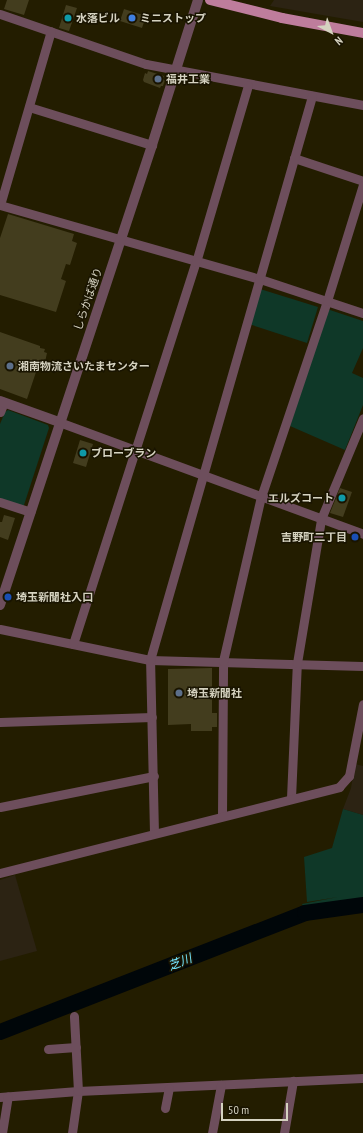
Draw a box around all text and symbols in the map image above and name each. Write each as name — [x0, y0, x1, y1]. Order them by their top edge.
place label: 水落ビル — [76, 11, 120, 25]
place label: ミニストップ — [140, 11, 206, 25]
north arrow — [311, 12, 351, 52]
marker: 水落ビル — [63, 13, 73, 23]
marker: ミニストップ — [127, 13, 137, 23]
text: N — [332, 34, 346, 48]
place label: 福井工業 — [166, 72, 210, 86]
marker: 福井工業 — [153, 74, 163, 84]
street label: しらかば通り — [71, 266, 105, 332]
place label: 湘南物流さいたまセンター — [18, 359, 150, 373]
marker: 湘南物流さいたまセンター — [5, 361, 15, 371]
place label: ブローブラン — [91, 446, 157, 460]
marker: ブローブラン — [78, 448, 88, 458]
place label: エルズコート — [268, 491, 334, 505]
marker: エルズコート — [337, 493, 347, 503]
place label: 吉野町二丁目 — [281, 530, 347, 544]
marker: 吉野町二丁目 — [350, 532, 360, 542]
place label: 埼玉新聞社入口 — [16, 590, 93, 604]
marker: 埼玉新聞社入口 — [3, 592, 13, 602]
place label: 埼玉新聞社 — [187, 686, 242, 700]
marker: 埼玉新聞社 — [174, 688, 184, 698]
water label: 芝川 — [166, 951, 194, 973]
scale bar — [223, 1095, 290, 1121]
text: 50 m — [228, 1102, 249, 1117]

